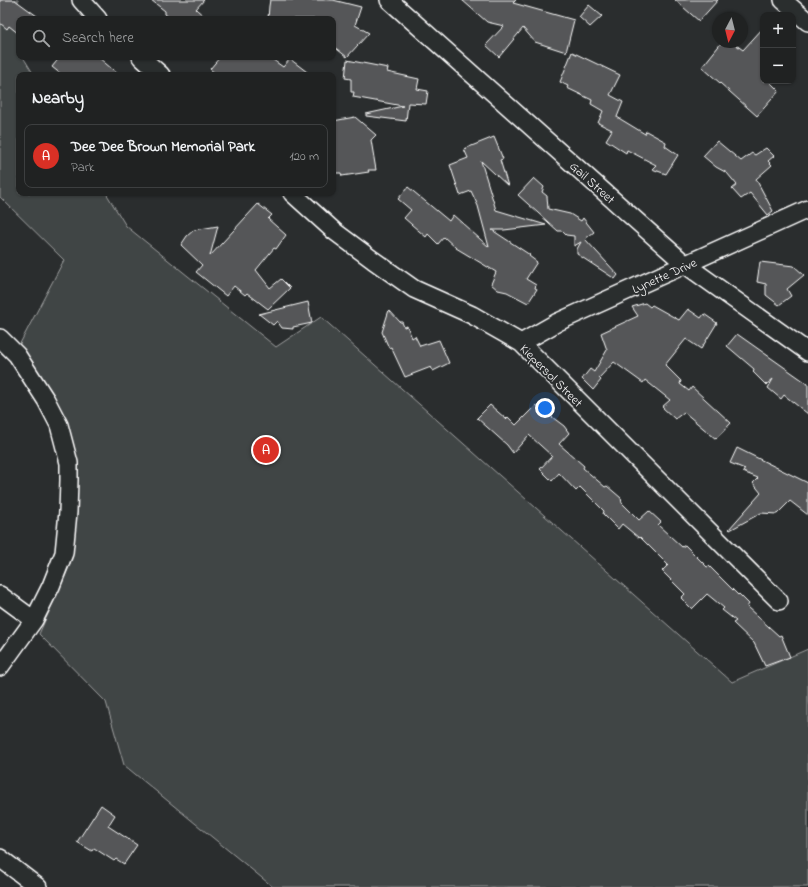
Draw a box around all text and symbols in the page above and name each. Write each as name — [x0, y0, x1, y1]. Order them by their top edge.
north arrow — [712, 12, 748, 48]
map controls — [760, 12, 796, 84]
button: + — [760, 12, 796, 48]
search box — [16, 16, 336, 60]
icon: search — [30, 27, 52, 49]
text: Search here — [62, 27, 134, 49]
button: − — [760, 48, 796, 84]
text: Nearby — [32, 86, 84, 111]
text: Dee Dee Brown Memorial Park — [71, 136, 255, 158]
text: A — [42, 147, 50, 166]
text: 120 m — [289, 147, 319, 166]
street label: Gail Street — [565, 157, 620, 209]
text: Park — [71, 158, 95, 177]
street label: Lynette Drive — [629, 254, 701, 300]
street label: Kiepersol Street — [515, 340, 587, 412]
your location — [535, 398, 555, 418]
pin: A — [253, 435, 279, 465]

